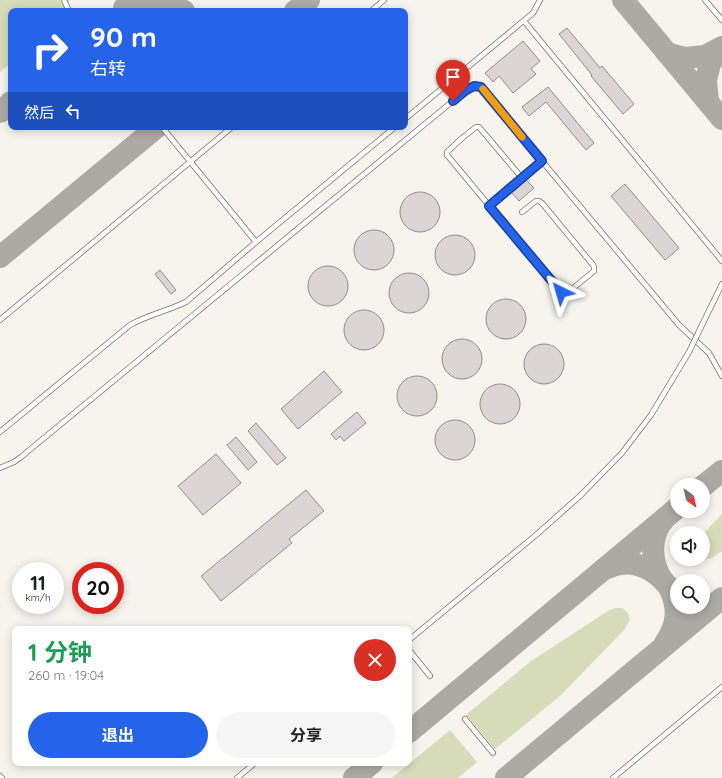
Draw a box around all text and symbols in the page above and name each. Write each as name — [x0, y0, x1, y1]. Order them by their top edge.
text: 90 m — [90, 19, 157, 54]
icon: right — [24, 24, 76, 76]
text: 右转 — [90, 57, 126, 80]
pin — [436, 60, 470, 101]
icon: arrive — [442, 66, 464, 88]
icon: left — [62, 100, 84, 122]
text: 然后 — [24, 103, 54, 122]
position arrow — [540, 271, 582, 313]
north arrow — [670, 478, 710, 518]
map controls — [670, 478, 710, 614]
button: sound — [670, 526, 710, 566]
speed limit sign: 20 — [72, 562, 124, 614]
text: 11 — [30, 570, 46, 595]
button: search — [670, 574, 710, 614]
text: km/h — [25, 591, 51, 604]
text: 1 分钟 — [28, 637, 92, 667]
button: close — [354, 639, 396, 681]
text: 260 m · 19:04 — [28, 667, 104, 683]
button: 退出 — [28, 712, 208, 758]
button: 分享 — [216, 712, 396, 758]

